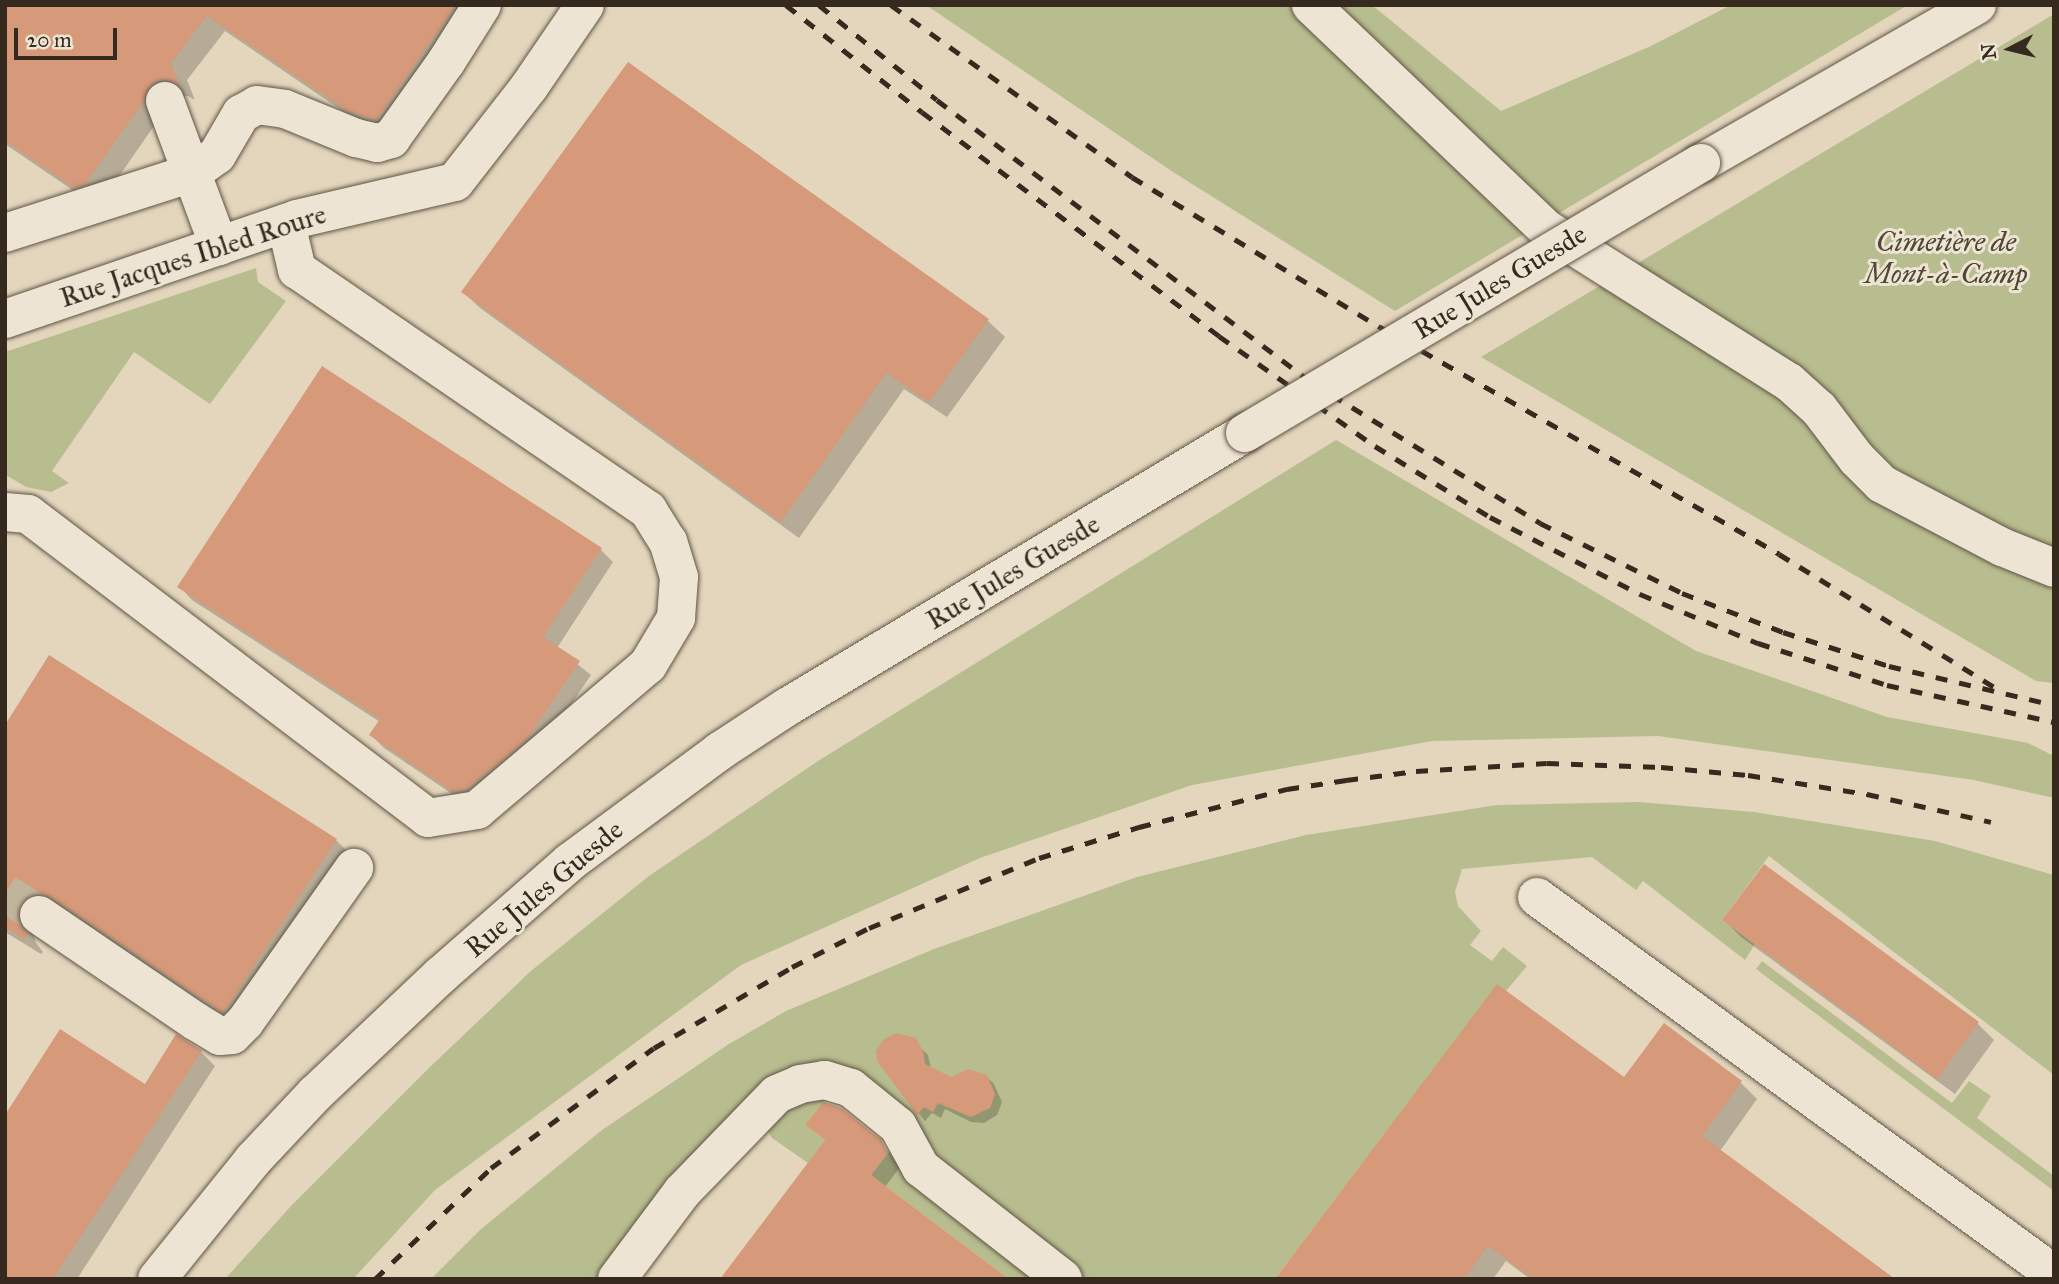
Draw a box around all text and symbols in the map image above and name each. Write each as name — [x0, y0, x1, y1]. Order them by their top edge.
scale bar — [18, 14, 121, 58]
north arrow — [1975, 14, 2045, 84]
text: 20 m — [27, 27, 72, 53]
text: N — [1976, 42, 2001, 61]
street label: Rue Jacques Ibled Roure — [56, 197, 330, 315]
street label: Rue Jules Guesde — [1407, 217, 1593, 347]
park label: Cimetière de Mont-à-Camp — [1864, 225, 2028, 291]
street label: Rue Jules Guesde — [920, 507, 1106, 637]
street label: Rue Jules Guesde — [458, 813, 630, 965]

